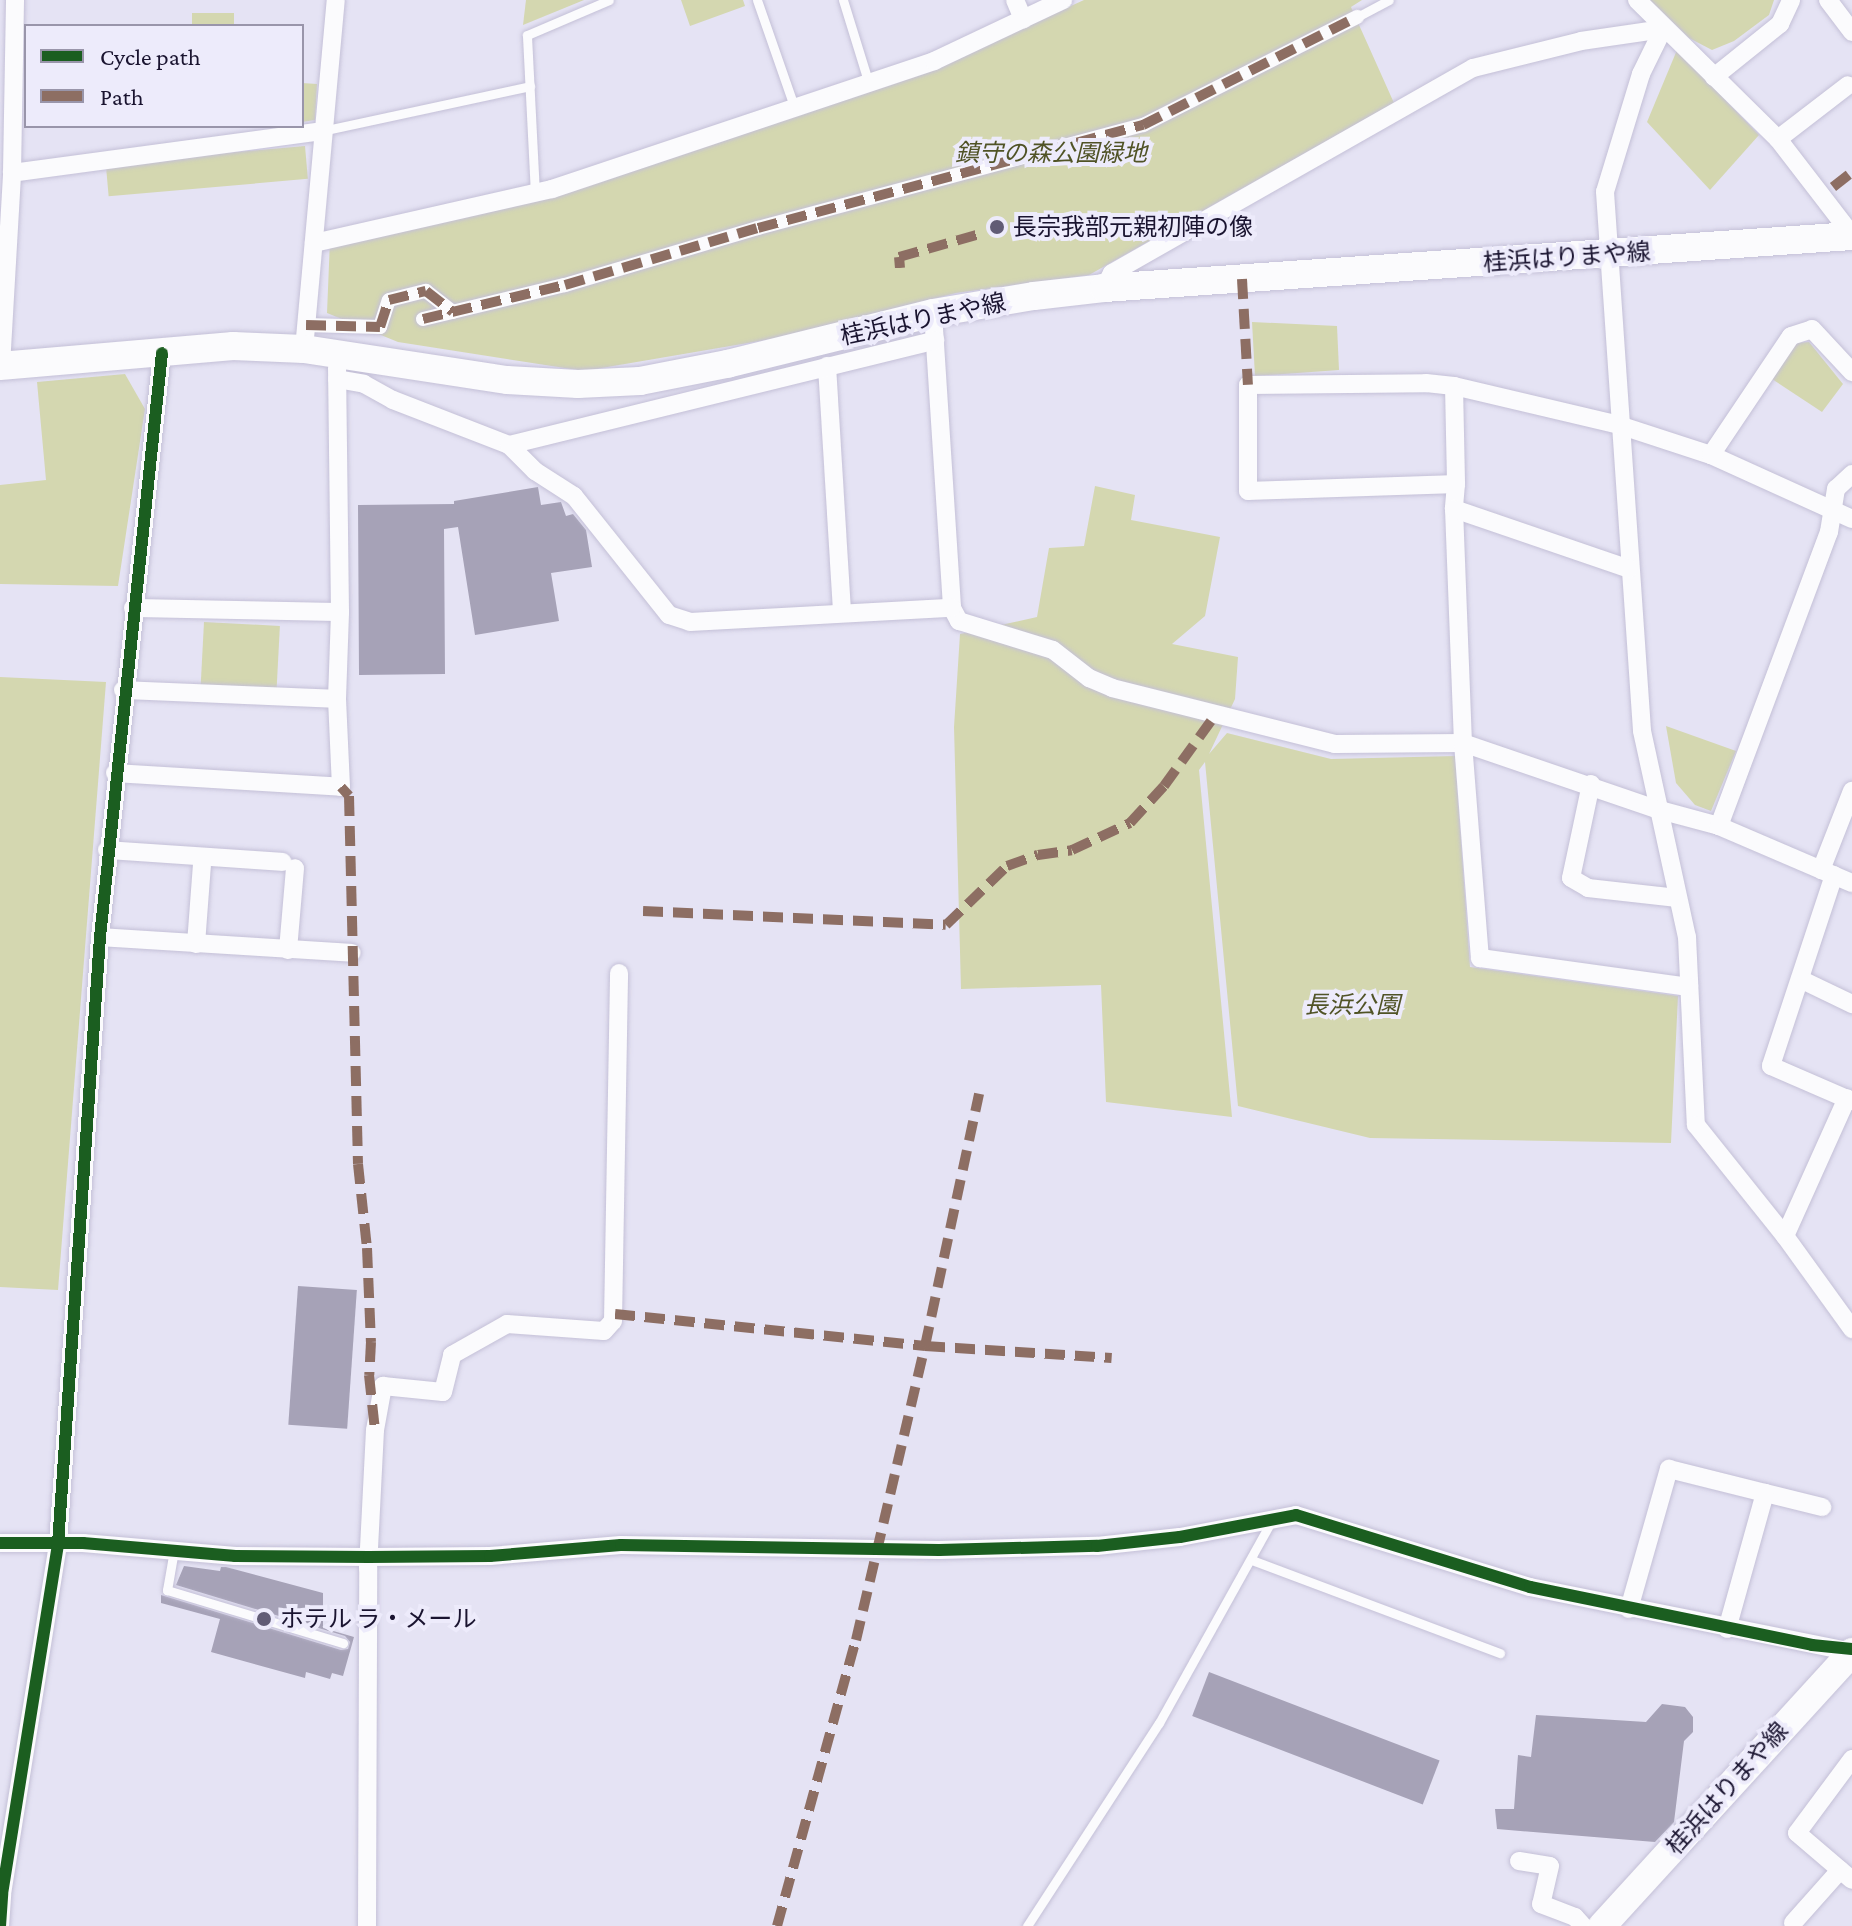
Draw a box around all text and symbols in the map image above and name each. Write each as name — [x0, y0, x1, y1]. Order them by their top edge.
legend — [24, 24, 304, 128]
text: Cycle path — [100, 43, 201, 70]
text: Path — [100, 83, 144, 110]
park label: 鎮守の森公園緑地 — [955, 139, 1147, 167]
place label: 長宗我部元親初陣の像 — [1013, 213, 1253, 241]
marker: 長宗我部元親初陣の像 — [988, 218, 1006, 236]
street label: 桂浜はりまや線 — [1482, 237, 1652, 277]
street label: 桂浜はりまや線 — [838, 287, 1008, 351]
park label: 長浜公園 — [1304, 991, 1400, 1019]
place label: ホテル ラ・メール — [280, 1605, 476, 1633]
marker: ホテル ラ・メール — [255, 1610, 273, 1628]
street label: 桂浜はりまや線 — [1660, 1716, 1794, 1860]

